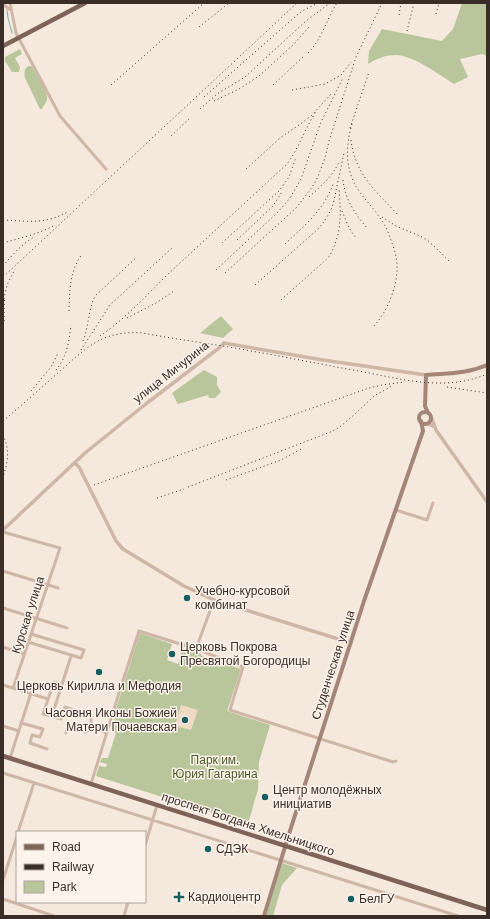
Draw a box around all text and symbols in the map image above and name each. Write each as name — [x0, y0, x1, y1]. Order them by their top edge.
street label: улица Мичурина — [131, 338, 212, 406]
street label: Курская улица — [9, 574, 47, 655]
place label: Учебно-курсовой комбинат — [195, 584, 290, 612]
marker: Учебно-курсовой комбинат — [182, 593, 192, 603]
street label: Студенческая улица — [309, 608, 357, 721]
place label: Церковь Покрова Пресвятой Богородицы — [180, 640, 310, 668]
marker: Церковь Покрова Пресвятой Богородицы — [167, 649, 177, 659]
marker: Церковь Кирилла и Мефодия — [94, 667, 104, 677]
place label: Церковь Кирилла и Мефодия — [17, 679, 181, 693]
place label: Часовня Иконы Божией Матери Почаевская — [45, 706, 177, 734]
marker: Часовня Иконы Божией Матери Почаевская — [180, 715, 190, 725]
park label: Парк им. Юрия Гагарина — [172, 753, 258, 781]
place label: Центр молодёжных инициатив — [273, 783, 382, 811]
street label: проспект Богдана Хмельницкого — [160, 789, 336, 859]
marker: Центр молодёжных инициатив — [260, 792, 270, 802]
legend — [16, 831, 146, 903]
text: Road — [52, 840, 81, 854]
place label: СДЭК — [216, 842, 248, 856]
marker: СДЭК — [203, 844, 213, 854]
text: Railway — [52, 860, 94, 874]
text: Park — [52, 880, 78, 894]
place label: Кардиоцентр — [188, 890, 261, 904]
marker: Кардиоцентр — [173, 891, 185, 903]
place label: БелГУ — [359, 892, 395, 906]
marker: БелГУ — [346, 894, 356, 904]

